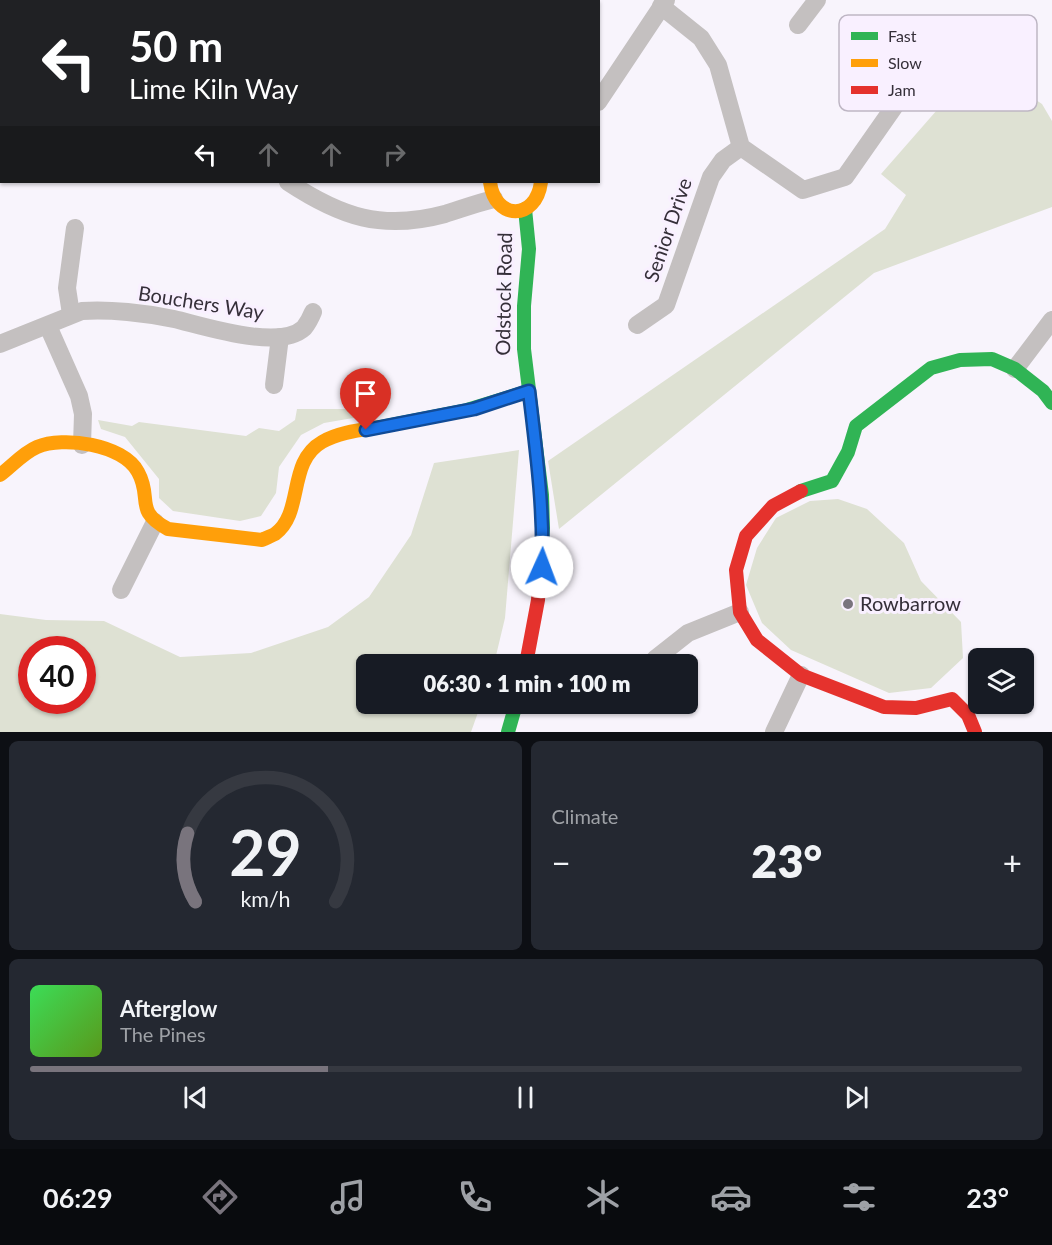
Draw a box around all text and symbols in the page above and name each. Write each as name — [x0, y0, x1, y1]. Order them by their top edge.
legend — [839, 15, 1037, 111]
text: 50 m — [129, 21, 223, 71]
icon: left — [30, 24, 108, 102]
text: Fast — [888, 26, 917, 45]
text: Slow — [888, 53, 922, 72]
text: Lime Kiln Way — [129, 72, 299, 105]
text: Jam — [888, 80, 916, 99]
icon: left — [189, 138, 222, 171]
icon: ahead — [252, 138, 285, 171]
icon: ahead — [315, 138, 348, 171]
icon: right — [378, 138, 411, 171]
street label: Senior Drive — [638, 175, 696, 285]
street label: Odstock Road — [490, 232, 516, 356]
street label: Bouchers Way — [137, 280, 266, 324]
pin — [340, 368, 391, 430]
icon: arrive — [349, 377, 382, 410]
position arrow — [510, 535, 574, 599]
place label: Rowbarrow — [860, 591, 961, 615]
marker: Rowbarrow — [841, 597, 855, 611]
speed limit sign: 40 — [18, 636, 96, 714]
map controls — [968, 648, 1034, 714]
button: layers — [968, 648, 1034, 714]
text: 06:30 · 1 min · 100 m — [424, 670, 630, 697]
text: Climate — [552, 804, 618, 828]
text: 29 — [229, 814, 301, 889]
text: 23° — [751, 834, 822, 888]
text: − — [552, 842, 571, 882]
text: + — [1003, 842, 1022, 882]
text: km/h — [240, 887, 290, 913]
text: Afterglow — [120, 995, 217, 1022]
text: The Pines — [120, 1022, 206, 1046]
icon: previous — [179, 1081, 212, 1114]
icon: pause — [509, 1081, 542, 1114]
icon: next — [840, 1081, 873, 1114]
icon: directions — [199, 1176, 241, 1218]
icon: music — [327, 1176, 369, 1218]
icon: phone — [454, 1176, 496, 1218]
icon: climate — [582, 1176, 624, 1218]
icon: car — [710, 1176, 752, 1218]
icon: filters — [838, 1176, 880, 1218]
text: 06:29 — [43, 1181, 113, 1214]
text: 23° — [966, 1181, 1009, 1214]

